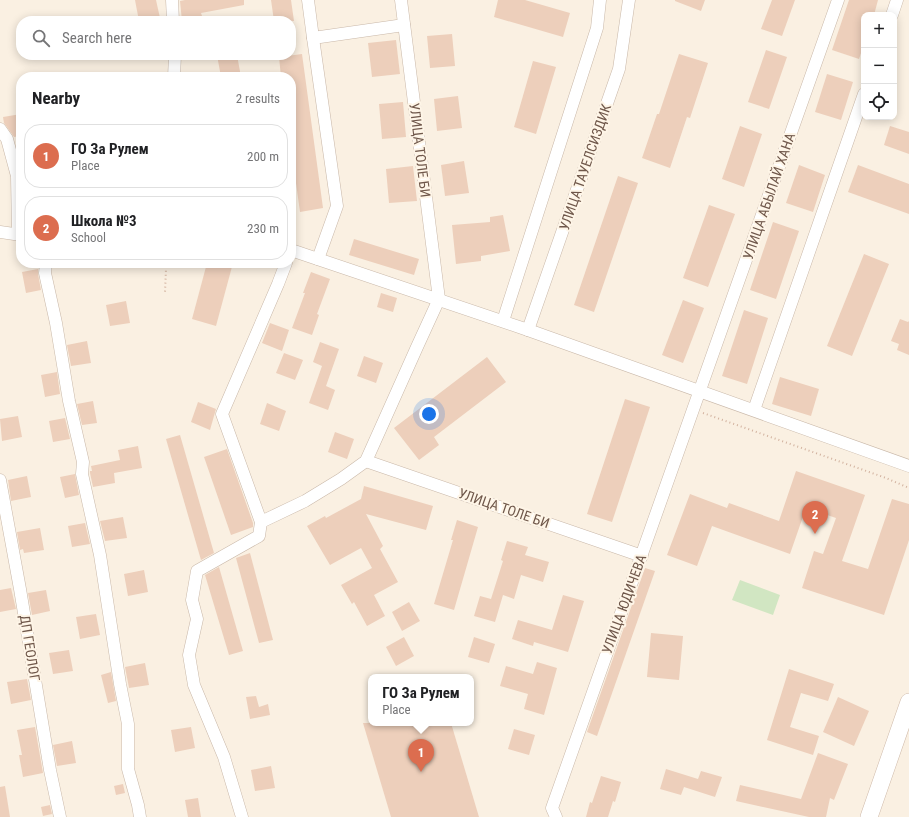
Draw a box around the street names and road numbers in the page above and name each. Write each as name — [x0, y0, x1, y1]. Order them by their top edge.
street label: УЛИЦА ТОЛЕ БИ — [406, 102, 434, 198]
street label: УЛИЦА ТАУЕЛСИЗДИК — [556, 102, 614, 232]
street label: УЛИЦА АБЫЛАЙ ХАНА — [740, 131, 798, 261]
street label: УЛИЦА ТОЛЕ БИ — [456, 485, 552, 531]
street label: УЛИЦА ЮДИЧЕВА — [599, 552, 649, 656]
street label: ДП ГЕОЛОГ — [17, 614, 43, 683]

